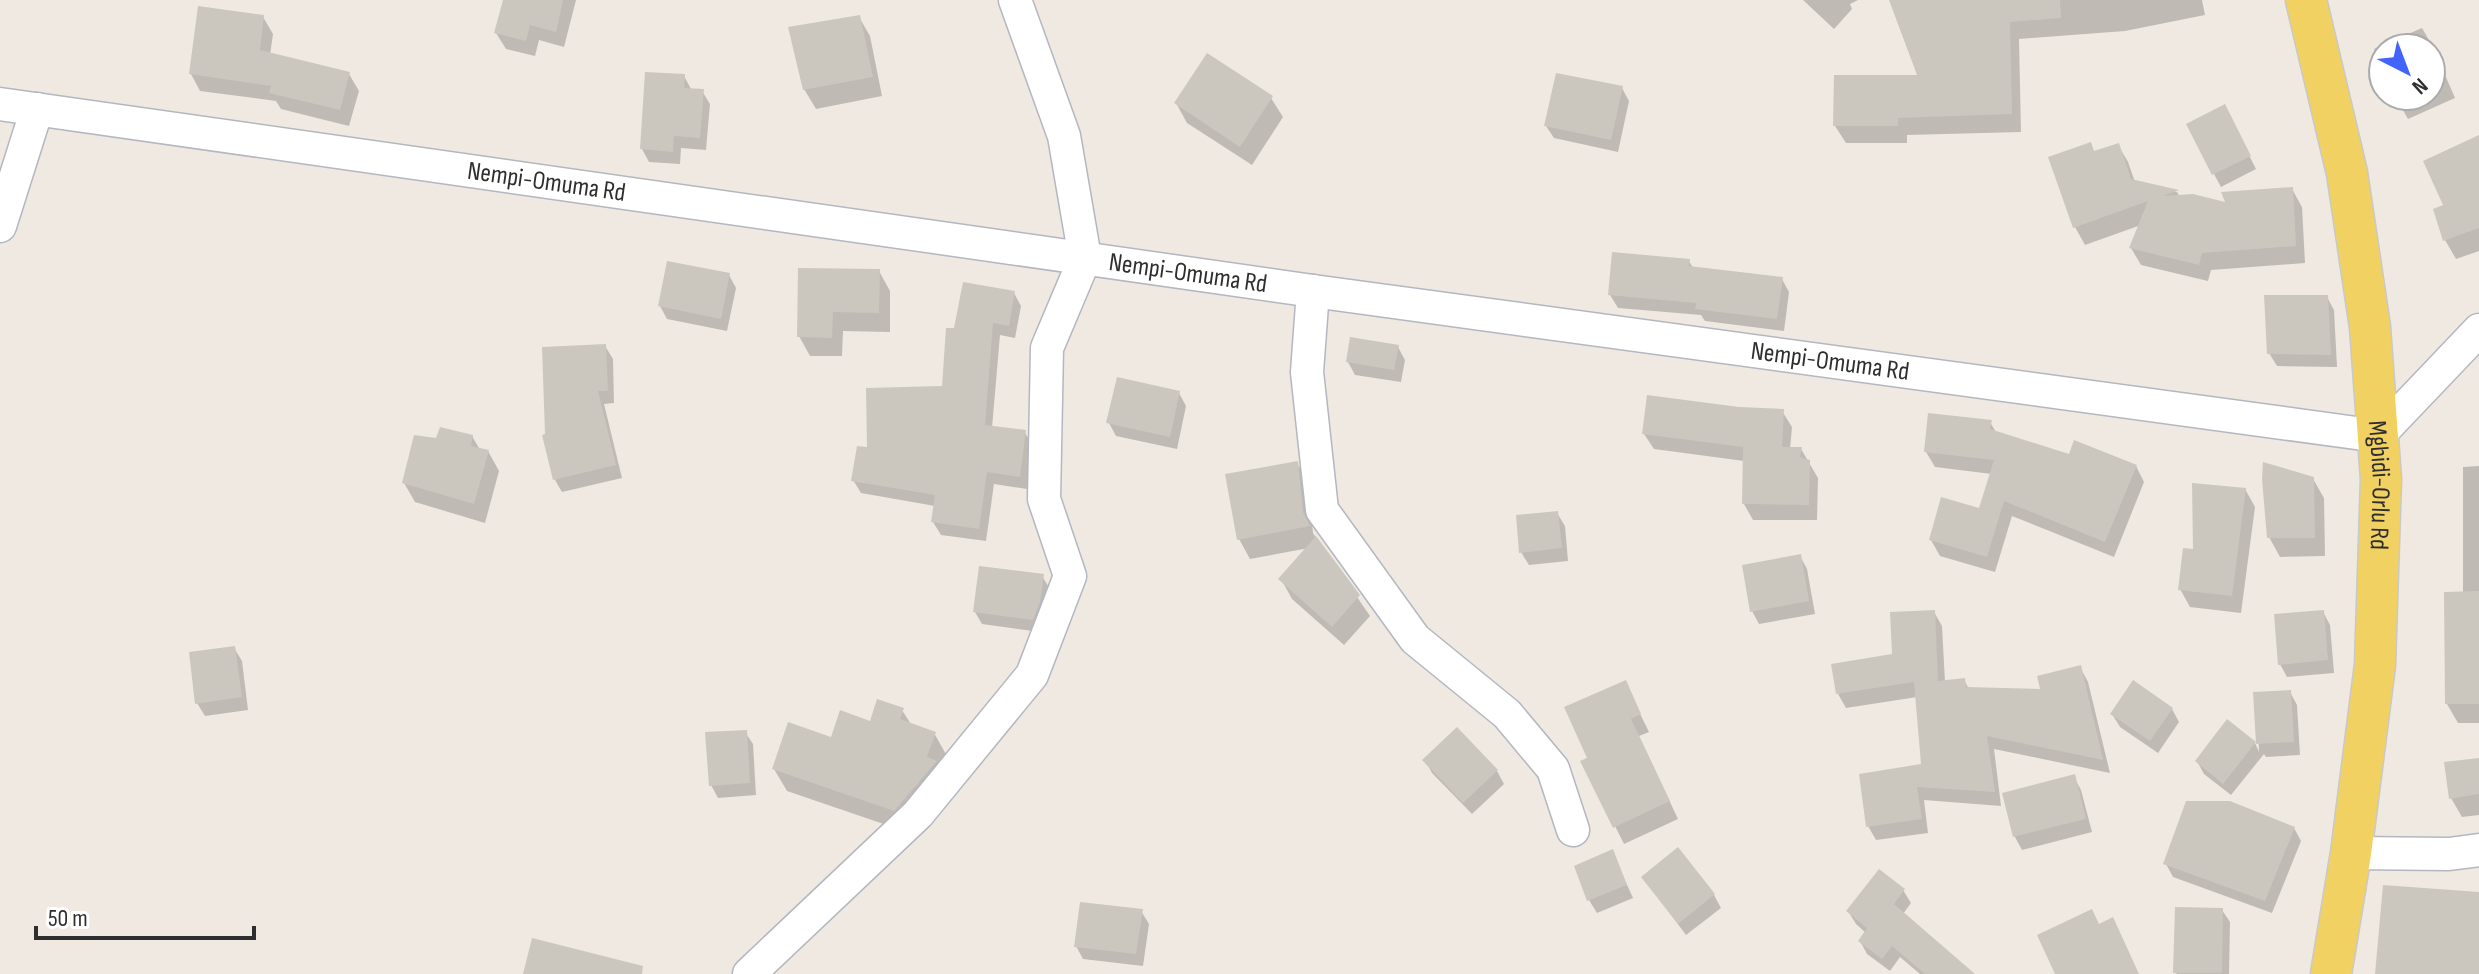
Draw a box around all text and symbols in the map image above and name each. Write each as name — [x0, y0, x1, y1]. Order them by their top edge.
north arrow — [2367, 32, 2447, 112]
text: N — [2406, 72, 2433, 100]
street label: Nempi-Omuma Rd — [465, 155, 628, 208]
street label: Nempi-Omuma Rd — [1107, 247, 1269, 300]
street label: Nempi-Omuma Rd — [1749, 335, 1911, 387]
street label: Mgbidi-Orlu Rd — [2361, 419, 2397, 550]
scale bar — [36, 890, 254, 940]
text: 50 m — [48, 904, 88, 933]

